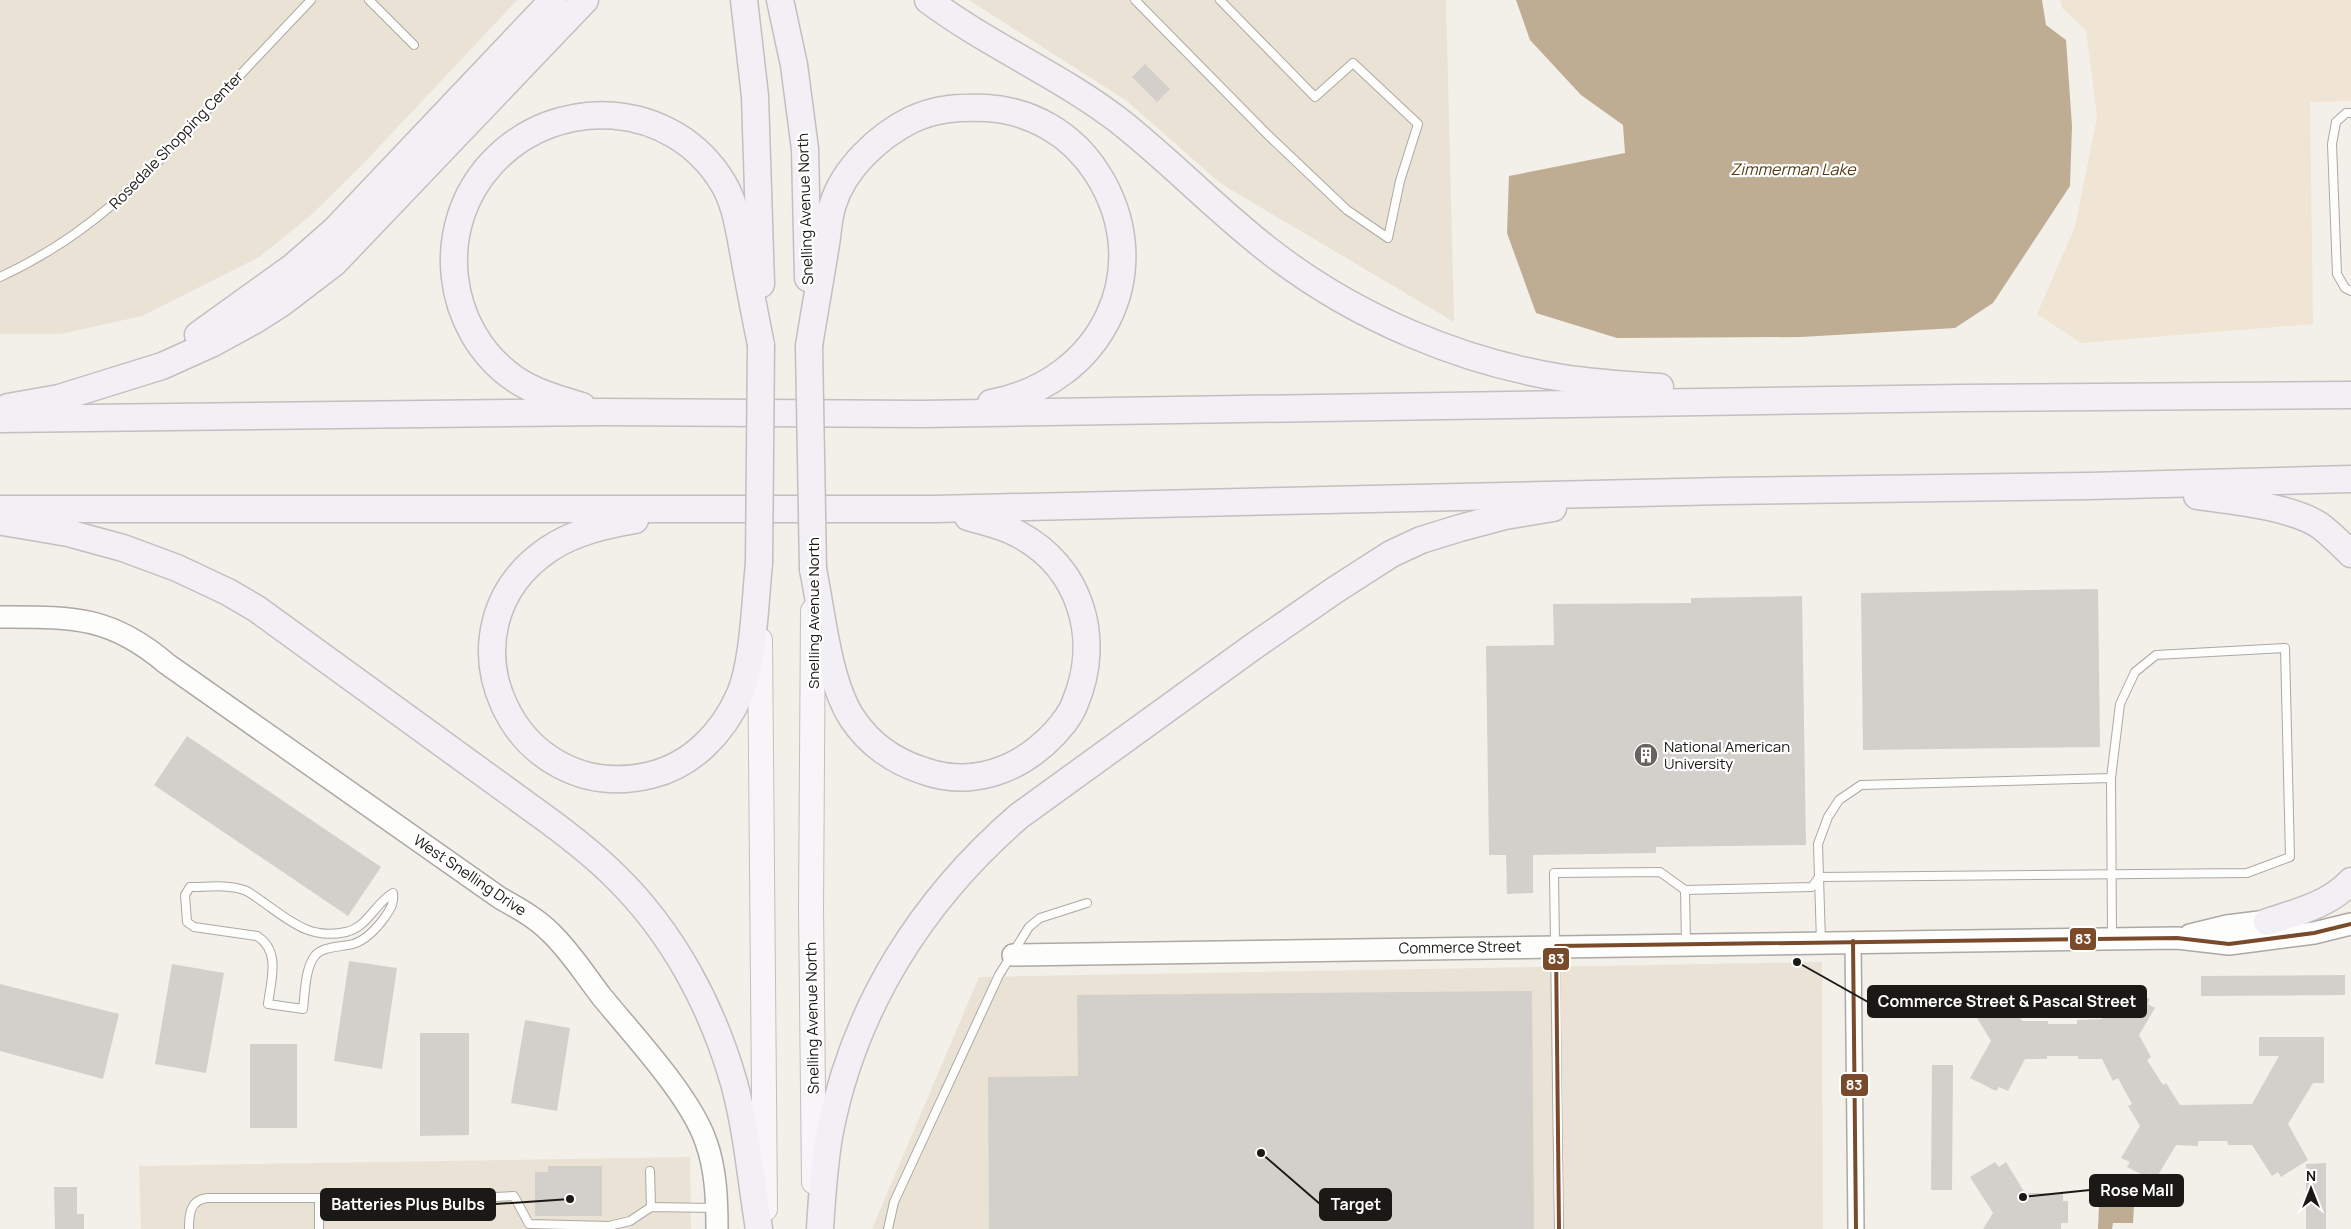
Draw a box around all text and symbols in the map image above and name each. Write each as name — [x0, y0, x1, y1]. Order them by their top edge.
street label: Rosedale Shopping Center — [104, 66, 248, 214]
street label: Snelling Avenue North — [792, 133, 818, 285]
water label: Zimmerman Lake — [1730, 158, 1857, 180]
street label: Snelling Avenue North — [803, 537, 824, 689]
place label: National American University — [1664, 736, 1790, 774]
building icon: National American University — [1633, 742, 1659, 768]
street label: West Snelling Drive — [409, 829, 531, 921]
line badge: 83 — [2069, 927, 2097, 951]
text: 83 — [2075, 929, 2091, 948]
street label: Commerce Street — [1398, 935, 1522, 959]
street label: Snelling Avenue North — [800, 942, 824, 1094]
line badge: 83 — [1542, 947, 1570, 971]
text: 83 — [1548, 949, 1564, 968]
callout: Commerce Street & Pascal Street — [1868, 986, 2146, 1017]
text: Commerce Street & Pascal Street — [1878, 990, 2136, 1012]
line badge: 83 — [1840, 1073, 1869, 1097]
text: 83 — [1846, 1075, 1862, 1094]
north arrow — [2286, 1164, 2336, 1214]
text: N — [2306, 1166, 2316, 1185]
callout: Rose Mall — [2090, 1175, 2183, 1206]
text: Rose Mall — [2100, 1179, 2174, 1201]
callout: Batteries Plus Bulbs — [321, 1189, 495, 1220]
callout: Target — [1320, 1189, 1391, 1220]
text: Batteries Plus Bulbs — [331, 1193, 485, 1215]
text: Target — [1331, 1193, 1381, 1215]

